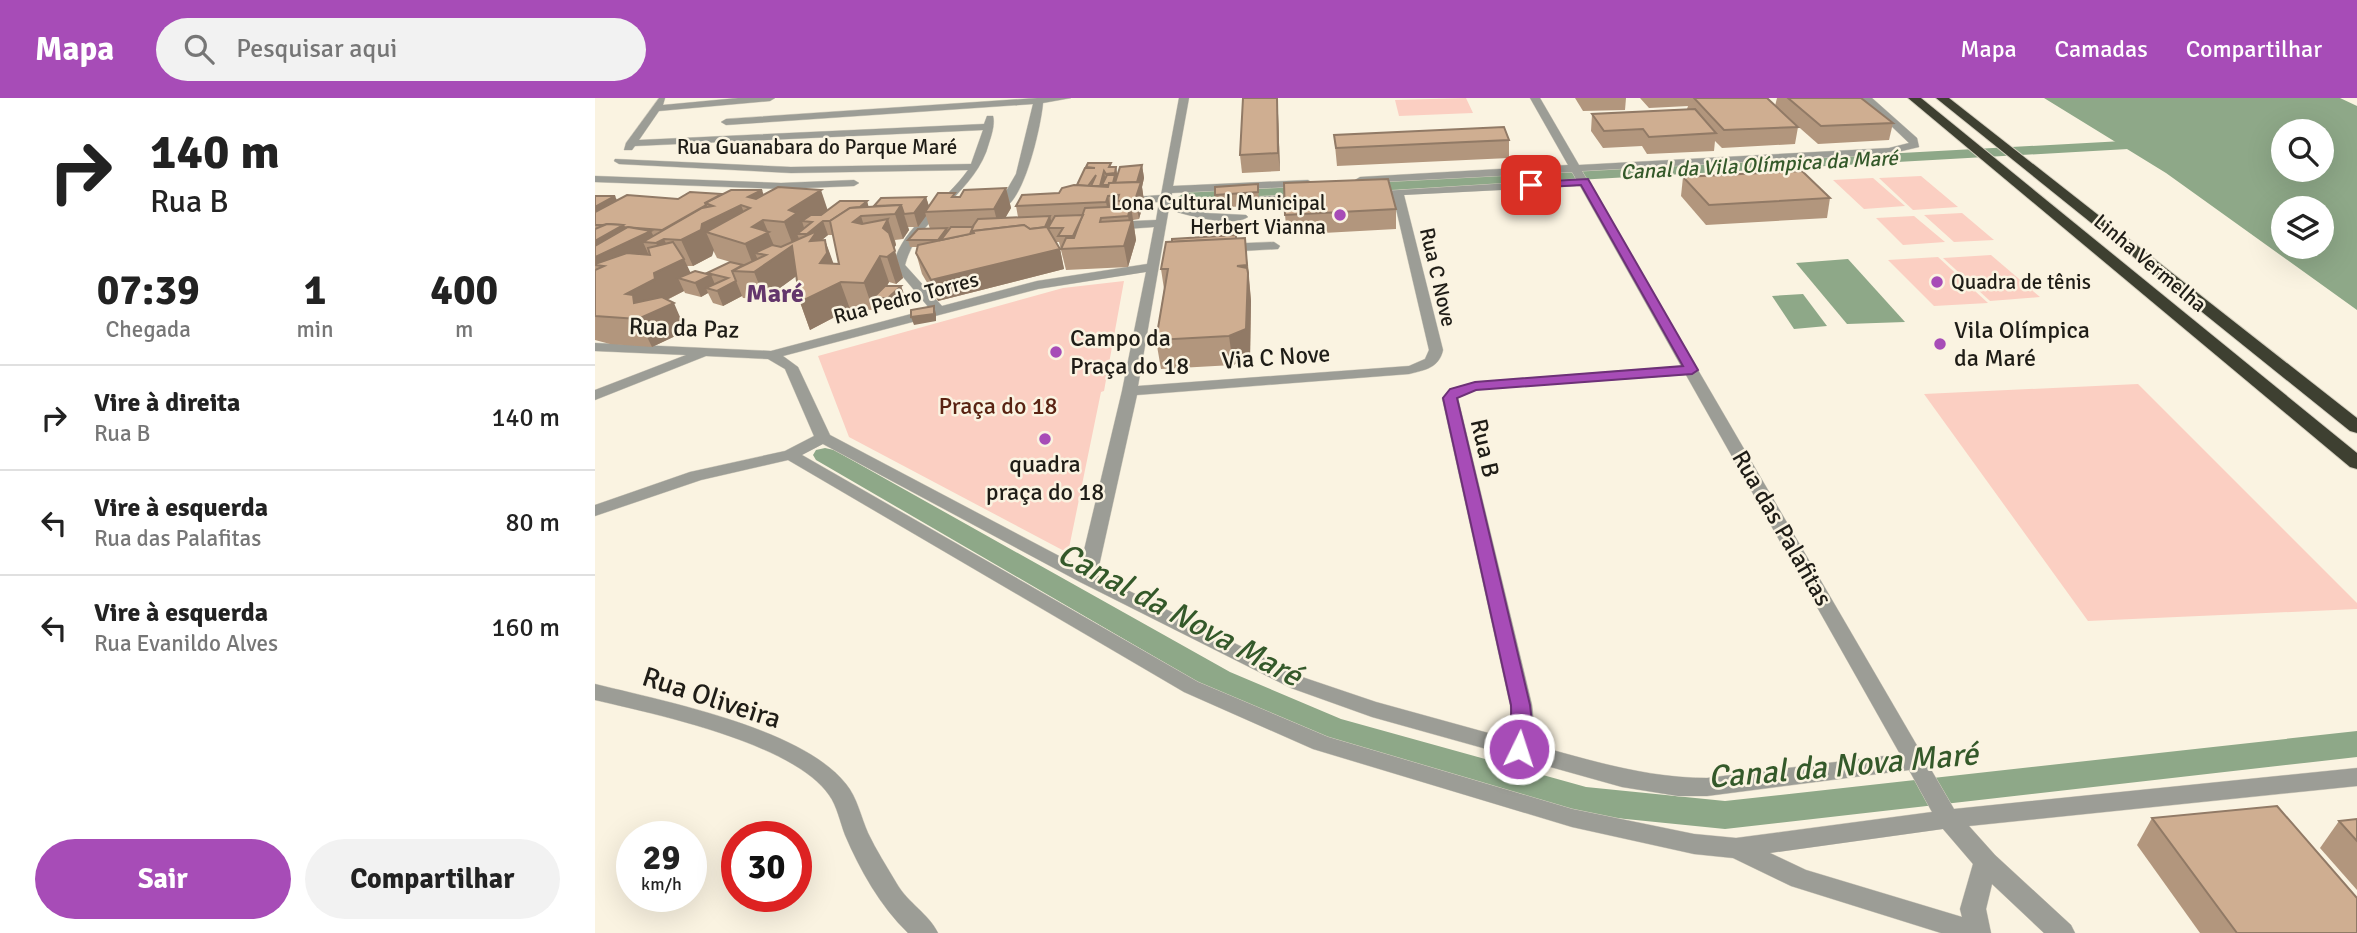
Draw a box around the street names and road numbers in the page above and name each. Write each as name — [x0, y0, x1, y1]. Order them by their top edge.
street label: Rua Guanabara do Parque Maré — [677, 134, 957, 160]
street label: Linha Vermelha — [2088, 208, 2212, 318]
street label: Rua C Nove — [1414, 225, 1462, 329]
street label: Rua Pedro Torres — [831, 266, 981, 330]
street label: Rua da Paz — [628, 311, 740, 345]
street label: Via C Nove — [1221, 338, 1331, 376]
street label: Rua B — [1464, 416, 1506, 480]
street label: Rua das Palafitas — [1725, 445, 1839, 611]
street label: Rua Oliveira — [638, 660, 785, 736]

